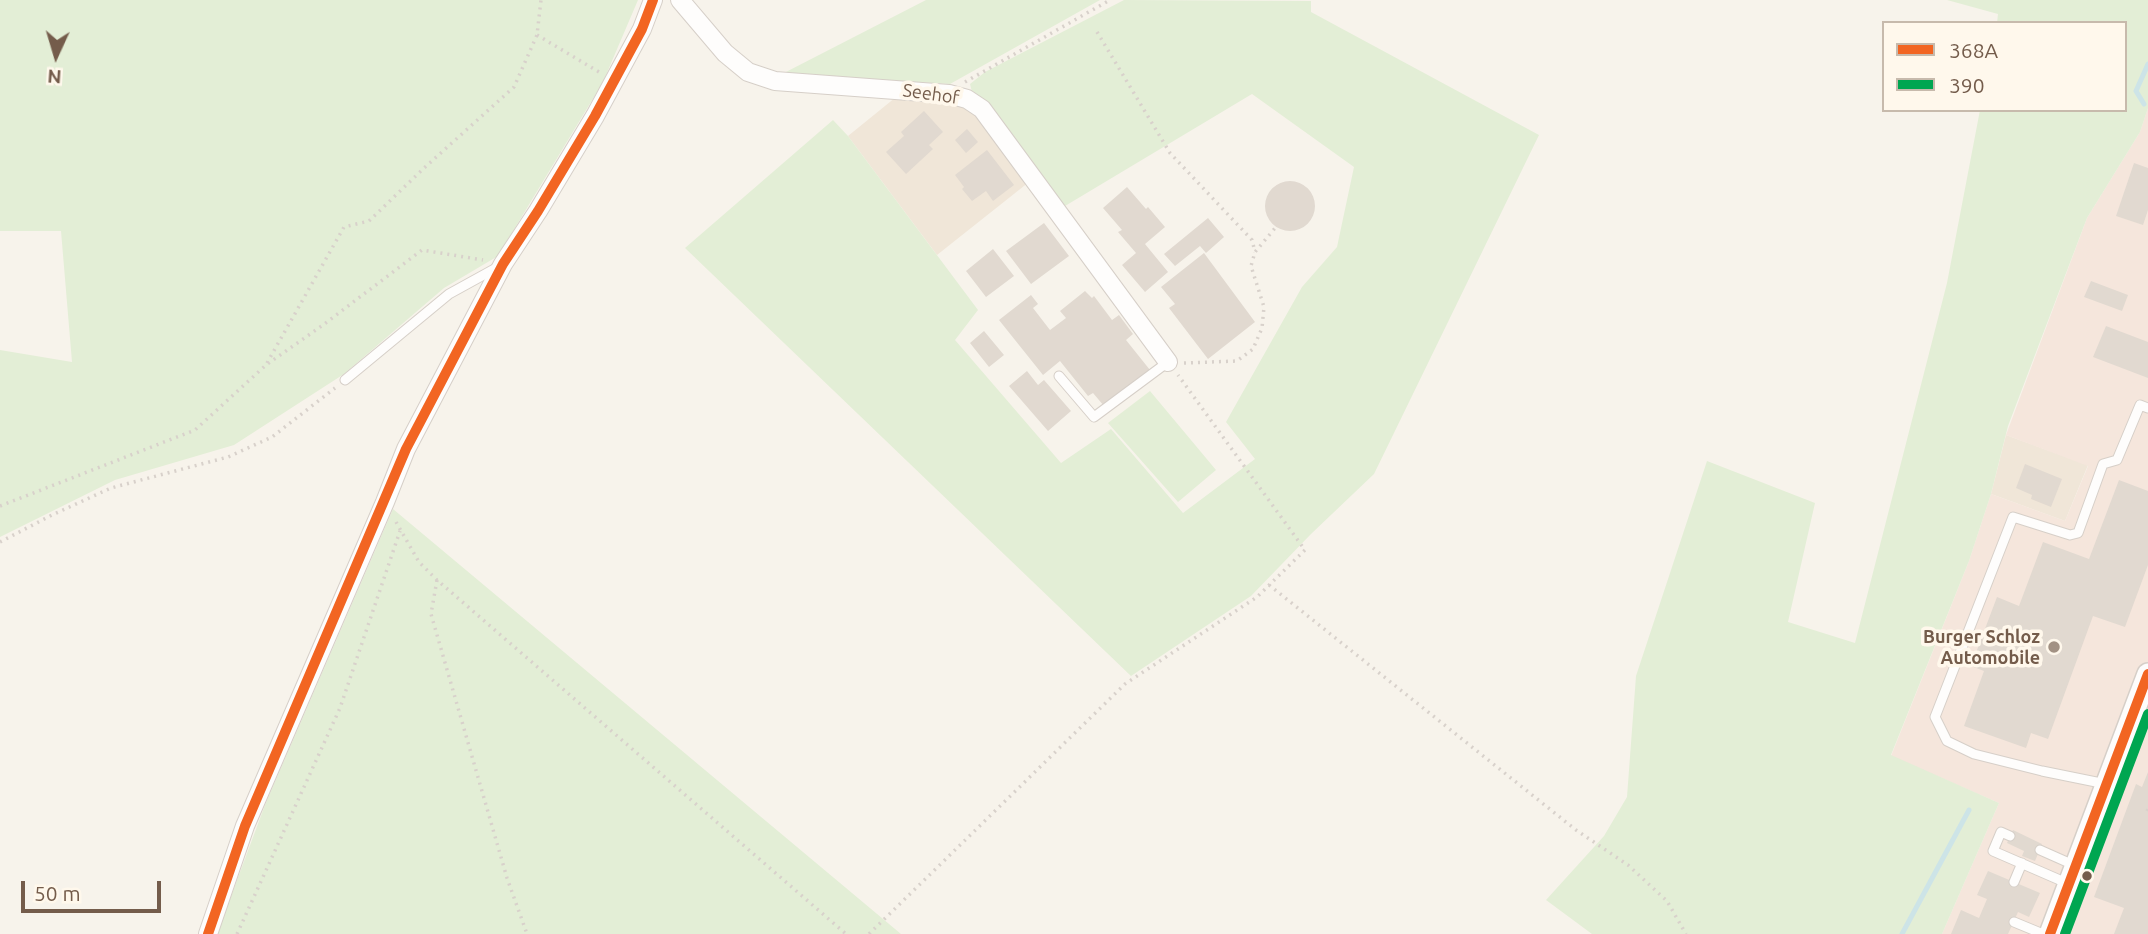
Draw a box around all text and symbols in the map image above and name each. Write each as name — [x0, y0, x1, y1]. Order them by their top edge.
north arrow — [21, 21, 91, 91]
legend — [1882, 21, 2127, 112]
text: 368A — [1949, 38, 1998, 62]
text: N — [47, 65, 62, 88]
text: 390 — [1949, 73, 1985, 97]
street label: Seehof — [901, 79, 961, 109]
place label: Burger Schloz Automobile — [1923, 626, 2040, 668]
marker: Burger Schloz Automobile — [2046, 639, 2062, 655]
scale bar — [24, 867, 164, 911]
unlabelled marker — [2080, 869, 2094, 883]
text: 50 m — [34, 881, 81, 905]

